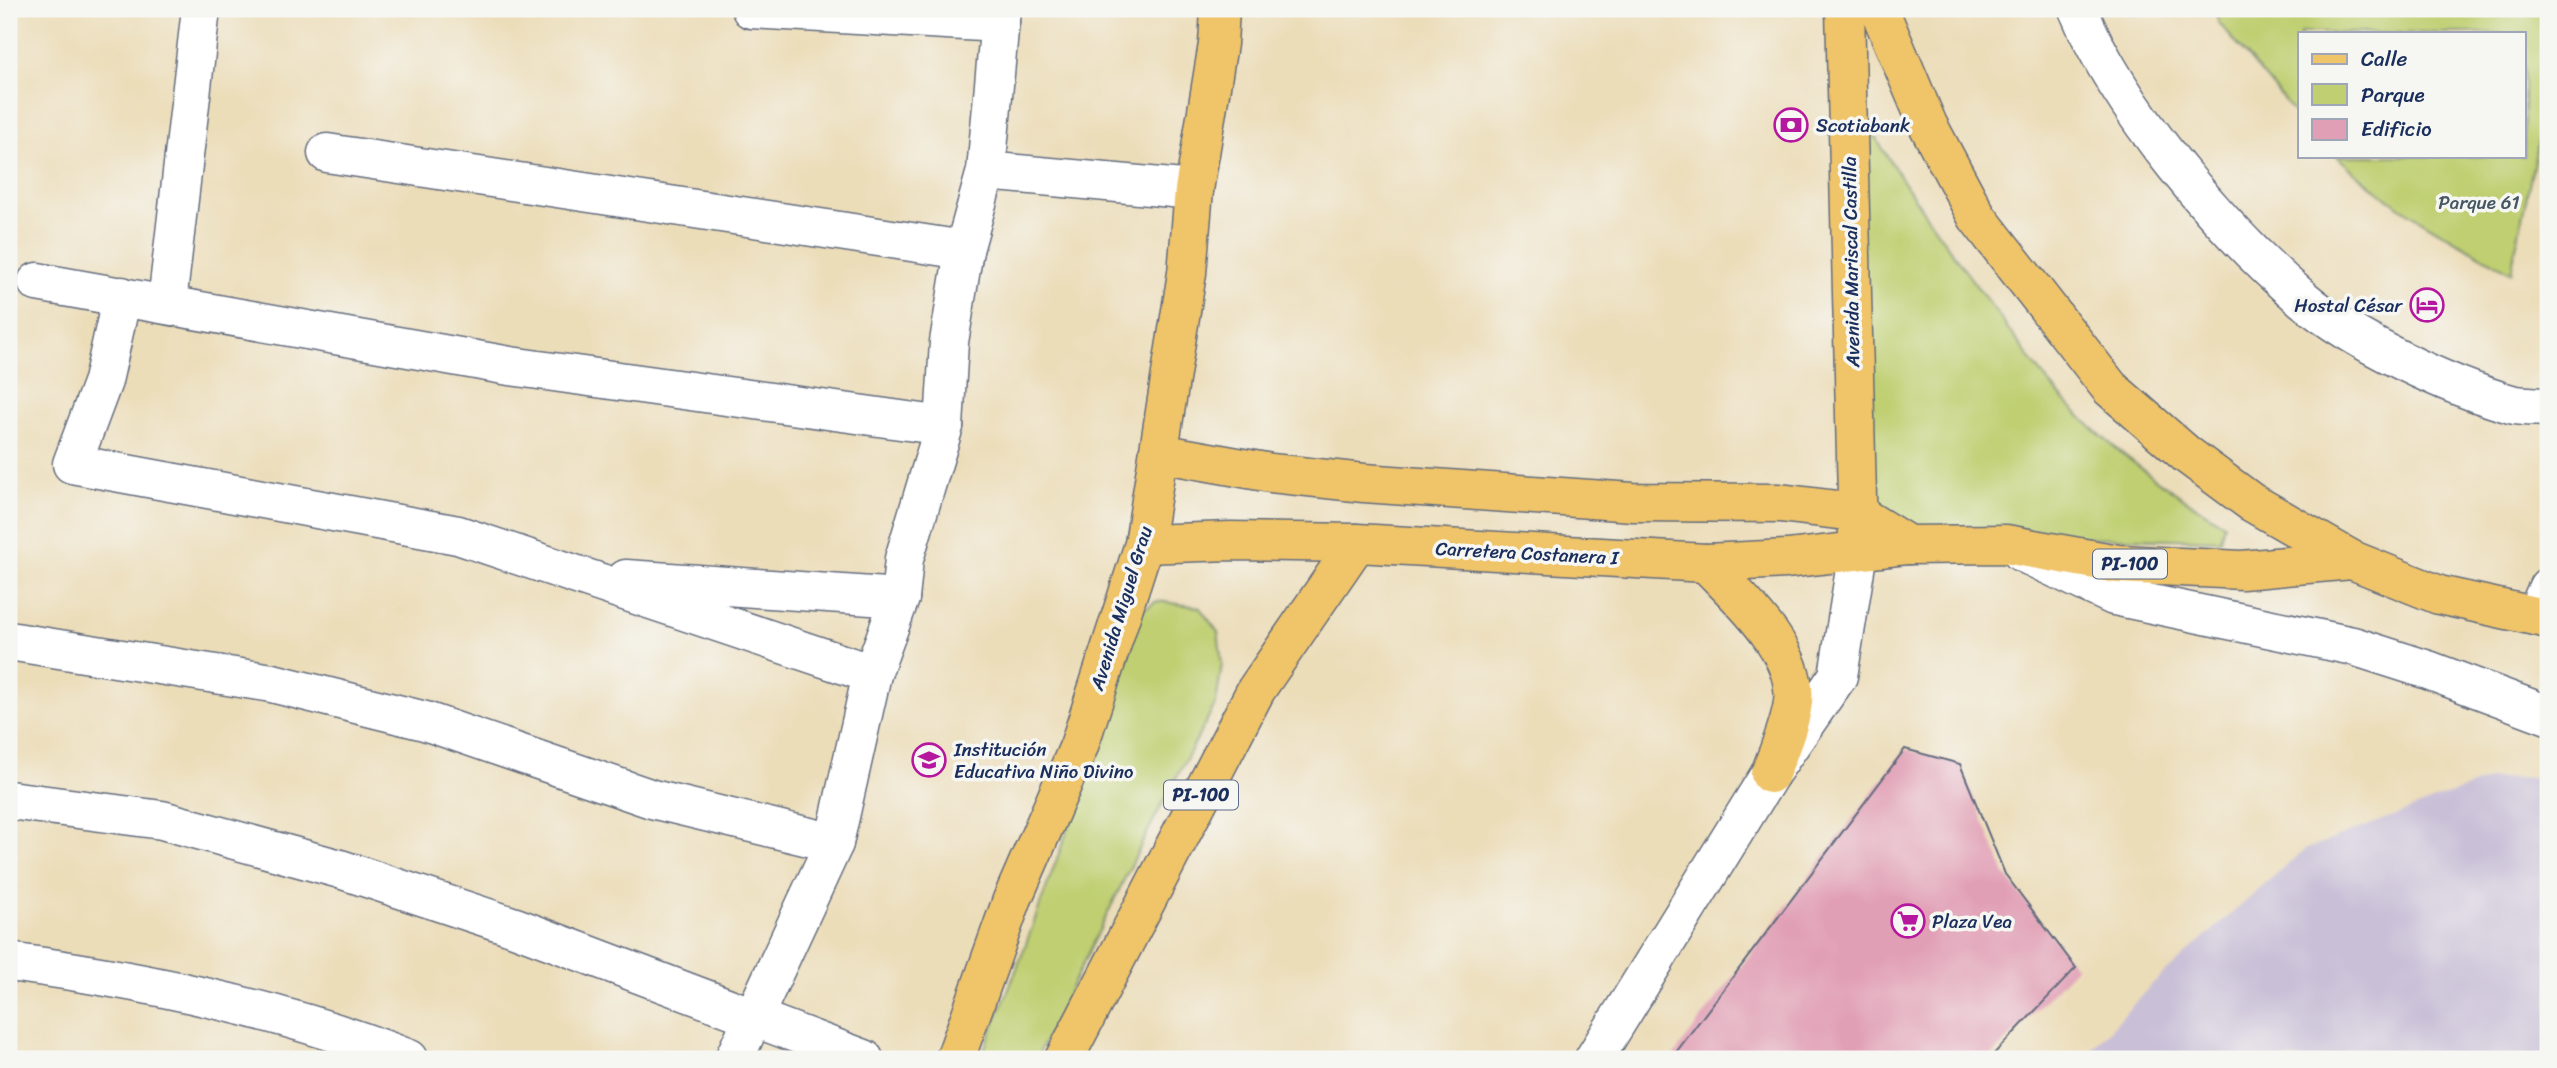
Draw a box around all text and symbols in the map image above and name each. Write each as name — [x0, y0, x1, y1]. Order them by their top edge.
legend — [2298, 32, 2526, 158]
text: Calle — [2361, 40, 2408, 78]
text: Parque — [2361, 76, 2425, 114]
bank icon: Scotiabank — [1772, 106, 1810, 144]
place label: Scotiabank — [1816, 109, 1910, 142]
text: Edificio — [2361, 110, 2432, 148]
street label: Avenida Mariscal Castilla — [1833, 156, 1869, 369]
park label: Parque 61 — [2438, 186, 2520, 219]
hotel icon: Hostal César — [2408, 286, 2446, 324]
place label: Hostal César — [2294, 289, 2403, 322]
street label: Avenida Miguel Grau — [1080, 522, 1162, 695]
street label: Carretera Costanera I — [1435, 532, 1621, 574]
road number: PI-100 — [2093, 550, 2167, 578]
place label: Institución Educativa Niño Divino — [953, 733, 1133, 788]
school or university icon: Institución Educativa Niño Divino — [910, 741, 948, 779]
road number: PI-100 — [1164, 780, 1238, 810]
supermarket icon: Plaza Vea — [1889, 902, 1927, 940]
place label: Plaza Vea — [1932, 905, 2012, 938]

